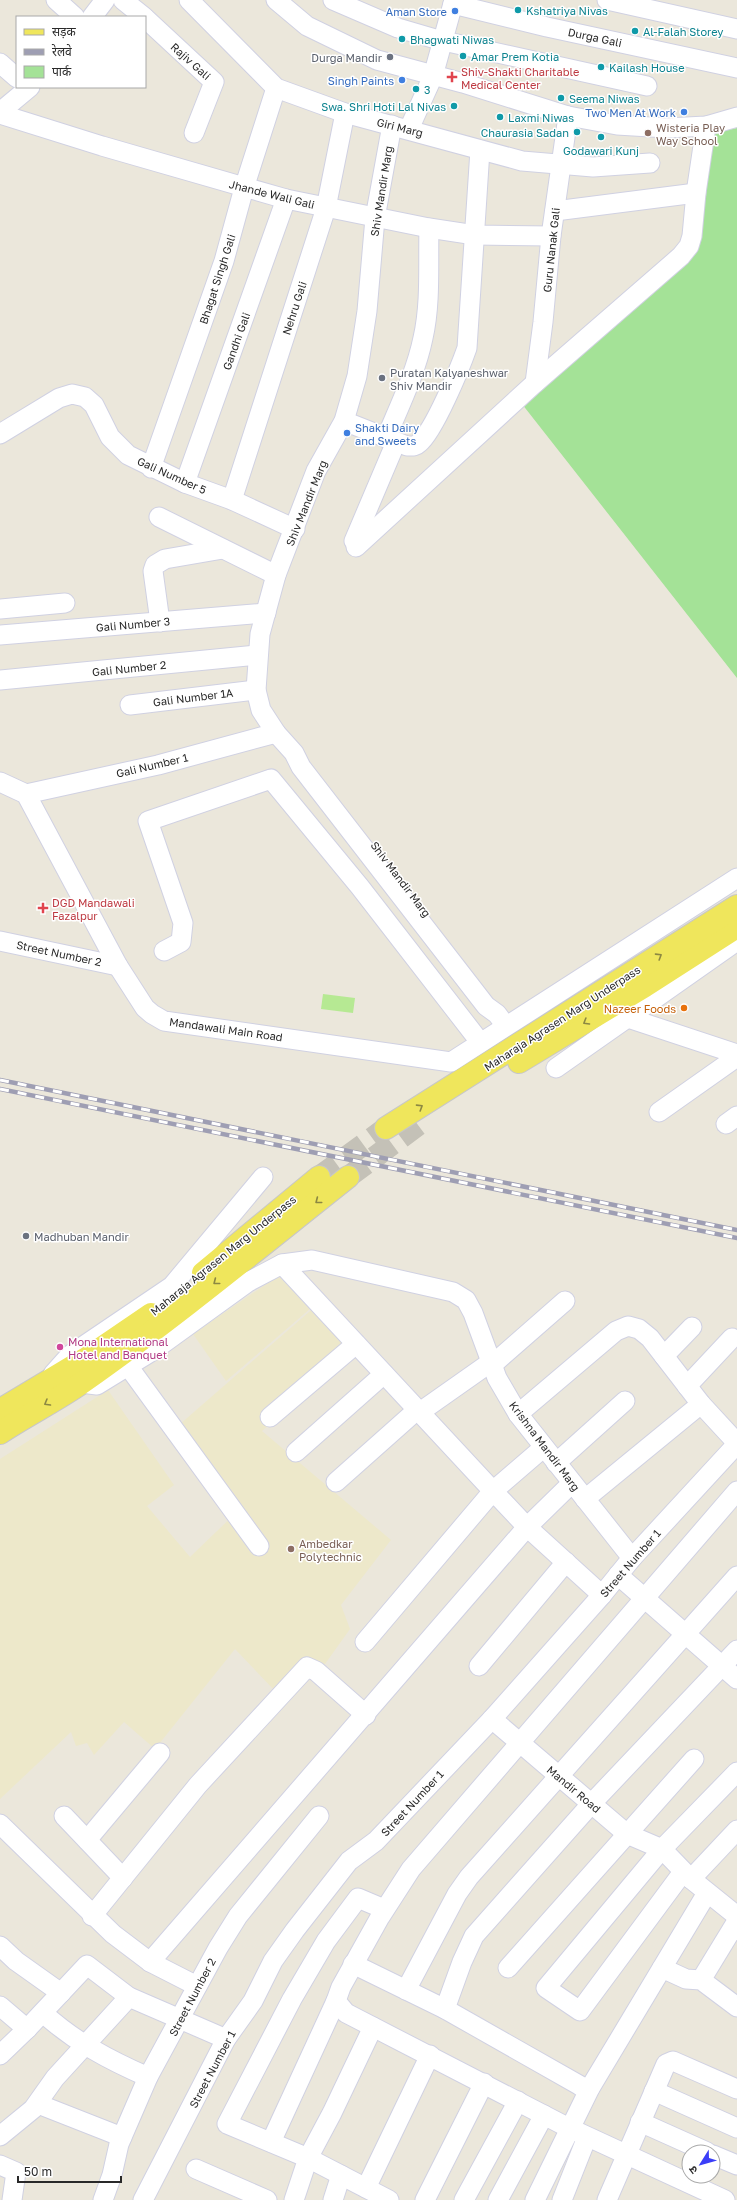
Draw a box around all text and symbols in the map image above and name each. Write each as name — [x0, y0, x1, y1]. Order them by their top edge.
place label: Kshatriya Nivas — [526, 4, 608, 17]
place label: Aman Store — [386, 5, 447, 18]
marker: Kshatriya Nivas — [513, 5, 523, 15]
marker: Aman Store — [450, 6, 460, 16]
legend — [16, 16, 146, 88]
text: सड़क — [52, 24, 77, 39]
street label: Durga Gali — [567, 25, 623, 49]
place label: Al-Falah Storey — [643, 25, 724, 38]
marker: Al-Falah Storey — [630, 26, 640, 36]
place label: Bhagwati Niwas — [410, 33, 494, 46]
marker: Bhagwati Niwas — [397, 34, 407, 44]
street label: Rajiv Gali — [169, 40, 214, 82]
text: रेलवे — [52, 44, 72, 59]
place label: Amar Prem Kotia — [471, 50, 559, 63]
place label: Durga Mandir — [311, 51, 383, 64]
marker: Amar Prem Kotia — [458, 51, 468, 61]
marker: Durga Mandir — [385, 52, 395, 62]
place label: Kailash House — [609, 61, 685, 74]
marker: Kailash House — [596, 62, 606, 72]
text: पार्क — [52, 64, 72, 79]
place label: Shiv-Shakti Charitable Medical Center — [461, 65, 579, 91]
marker: Shiv-Shakti Charitable Medical Center — [446, 71, 458, 83]
place label: Singh Paints — [328, 74, 394, 87]
marker: Singh Paints — [397, 75, 407, 85]
place label: 3 — [424, 83, 430, 96]
marker: 3 — [411, 84, 421, 94]
place label: Seema Niwas — [569, 92, 640, 105]
marker: Seema Niwas — [556, 93, 566, 103]
place label: Swa. Shri Hoti Lal Nivas — [321, 100, 446, 113]
marker: Swa. Shri Hoti Lal Nivas — [449, 101, 459, 111]
place label: Two Men At Work — [585, 106, 676, 119]
marker: Two Men At Work — [679, 107, 689, 117]
place label: Laxmi Niwas — [508, 111, 574, 124]
marker: Laxmi Niwas — [495, 112, 505, 122]
street label: Giri Marg — [375, 115, 425, 139]
place label: Wisteria Play Way School — [656, 121, 725, 147]
place label: Chaurasia Sadan — [481, 126, 569, 139]
marker: Chaurasia Sadan — [572, 127, 582, 137]
marker: Wisteria Play Way School — [643, 128, 653, 138]
marker: Godawari Kunj — [596, 132, 606, 142]
place label: Godawari Kunj — [563, 144, 639, 157]
street label: Shiv Mandir Marg — [367, 145, 395, 237]
street label: Jhande Wali Gali — [228, 177, 316, 211]
street label: Guru Nanak Gali — [540, 207, 562, 293]
street label: Bhagat Singh Gali — [196, 232, 238, 326]
street label: Nehru Gali — [279, 279, 309, 336]
street label: Gandhi Gali — [220, 310, 252, 372]
place label: Puratan Kalyaneshwar Shiv Mandir — [390, 366, 509, 392]
marker: Puratan Kalyaneshwar Shiv Mandir — [377, 373, 387, 383]
place label: Shakti Dairy and Sweets — [355, 421, 419, 447]
marker: Shakti Dairy and Sweets — [342, 428, 352, 438]
street label: Gali Number 5 — [135, 454, 209, 496]
street label: Shiv Mandir Marg — [283, 458, 329, 548]
street label: Gali Number 3 — [95, 614, 171, 634]
street label: Gali Number 2 — [91, 658, 167, 678]
street label: Gali Number 1A — [152, 686, 235, 708]
street label: Gali Number 1 — [115, 750, 189, 780]
street label: Shiv Mandir Marg — [368, 839, 434, 919]
place label: DGD Mandawali Fazalpur — [52, 896, 135, 922]
marker: DGD Mandawali Fazalpur — [37, 902, 49, 914]
street label: Street Number 2 — [15, 938, 103, 968]
one-way arrow — [655, 953, 662, 960]
street label: Maharaja Agrasen Marg Underpass — [482, 963, 643, 1073]
place label: Nazeer Foods — [604, 1002, 676, 1015]
marker: Nazeer Foods — [679, 1003, 689, 1013]
street label: Mandawali Main Road — [168, 1015, 284, 1043]
one-way arrow — [583, 1017, 590, 1025]
one-way arrow — [415, 1105, 422, 1112]
street label: Maharaja Agrasen Marg Underpass — [148, 1192, 298, 1318]
one-way arrow — [315, 1196, 322, 1203]
place label: Madhuban Mandir — [34, 1230, 130, 1243]
marker: Madhuban Mandir — [21, 1231, 31, 1241]
one-way arrow — [213, 1277, 221, 1284]
place label: Mona International Hotel and Banquet — [68, 1335, 169, 1361]
marker: Mona International Hotel and Banquet — [55, 1342, 65, 1352]
one-way arrow — [44, 1398, 51, 1405]
street label: Krishna Mandir Marg — [507, 1399, 583, 1493]
street label: Street Number 1 — [597, 1526, 663, 1600]
place label: Ambedkar Polytechnic — [299, 1537, 362, 1563]
marker: Ambedkar Polytechnic — [286, 1544, 296, 1554]
street label: Mandir Road — [544, 1763, 604, 1815]
street label: Street Number 1 — [378, 1767, 446, 1839]
street label: Street Number 2 — [166, 1956, 218, 2038]
street label: Street Number 1 — [186, 2028, 238, 2110]
north arrow — [681, 2144, 721, 2184]
scale bar — [18, 2158, 121, 2184]
text: उ — [685, 2163, 700, 2177]
text: 50 m — [24, 2164, 52, 2179]

